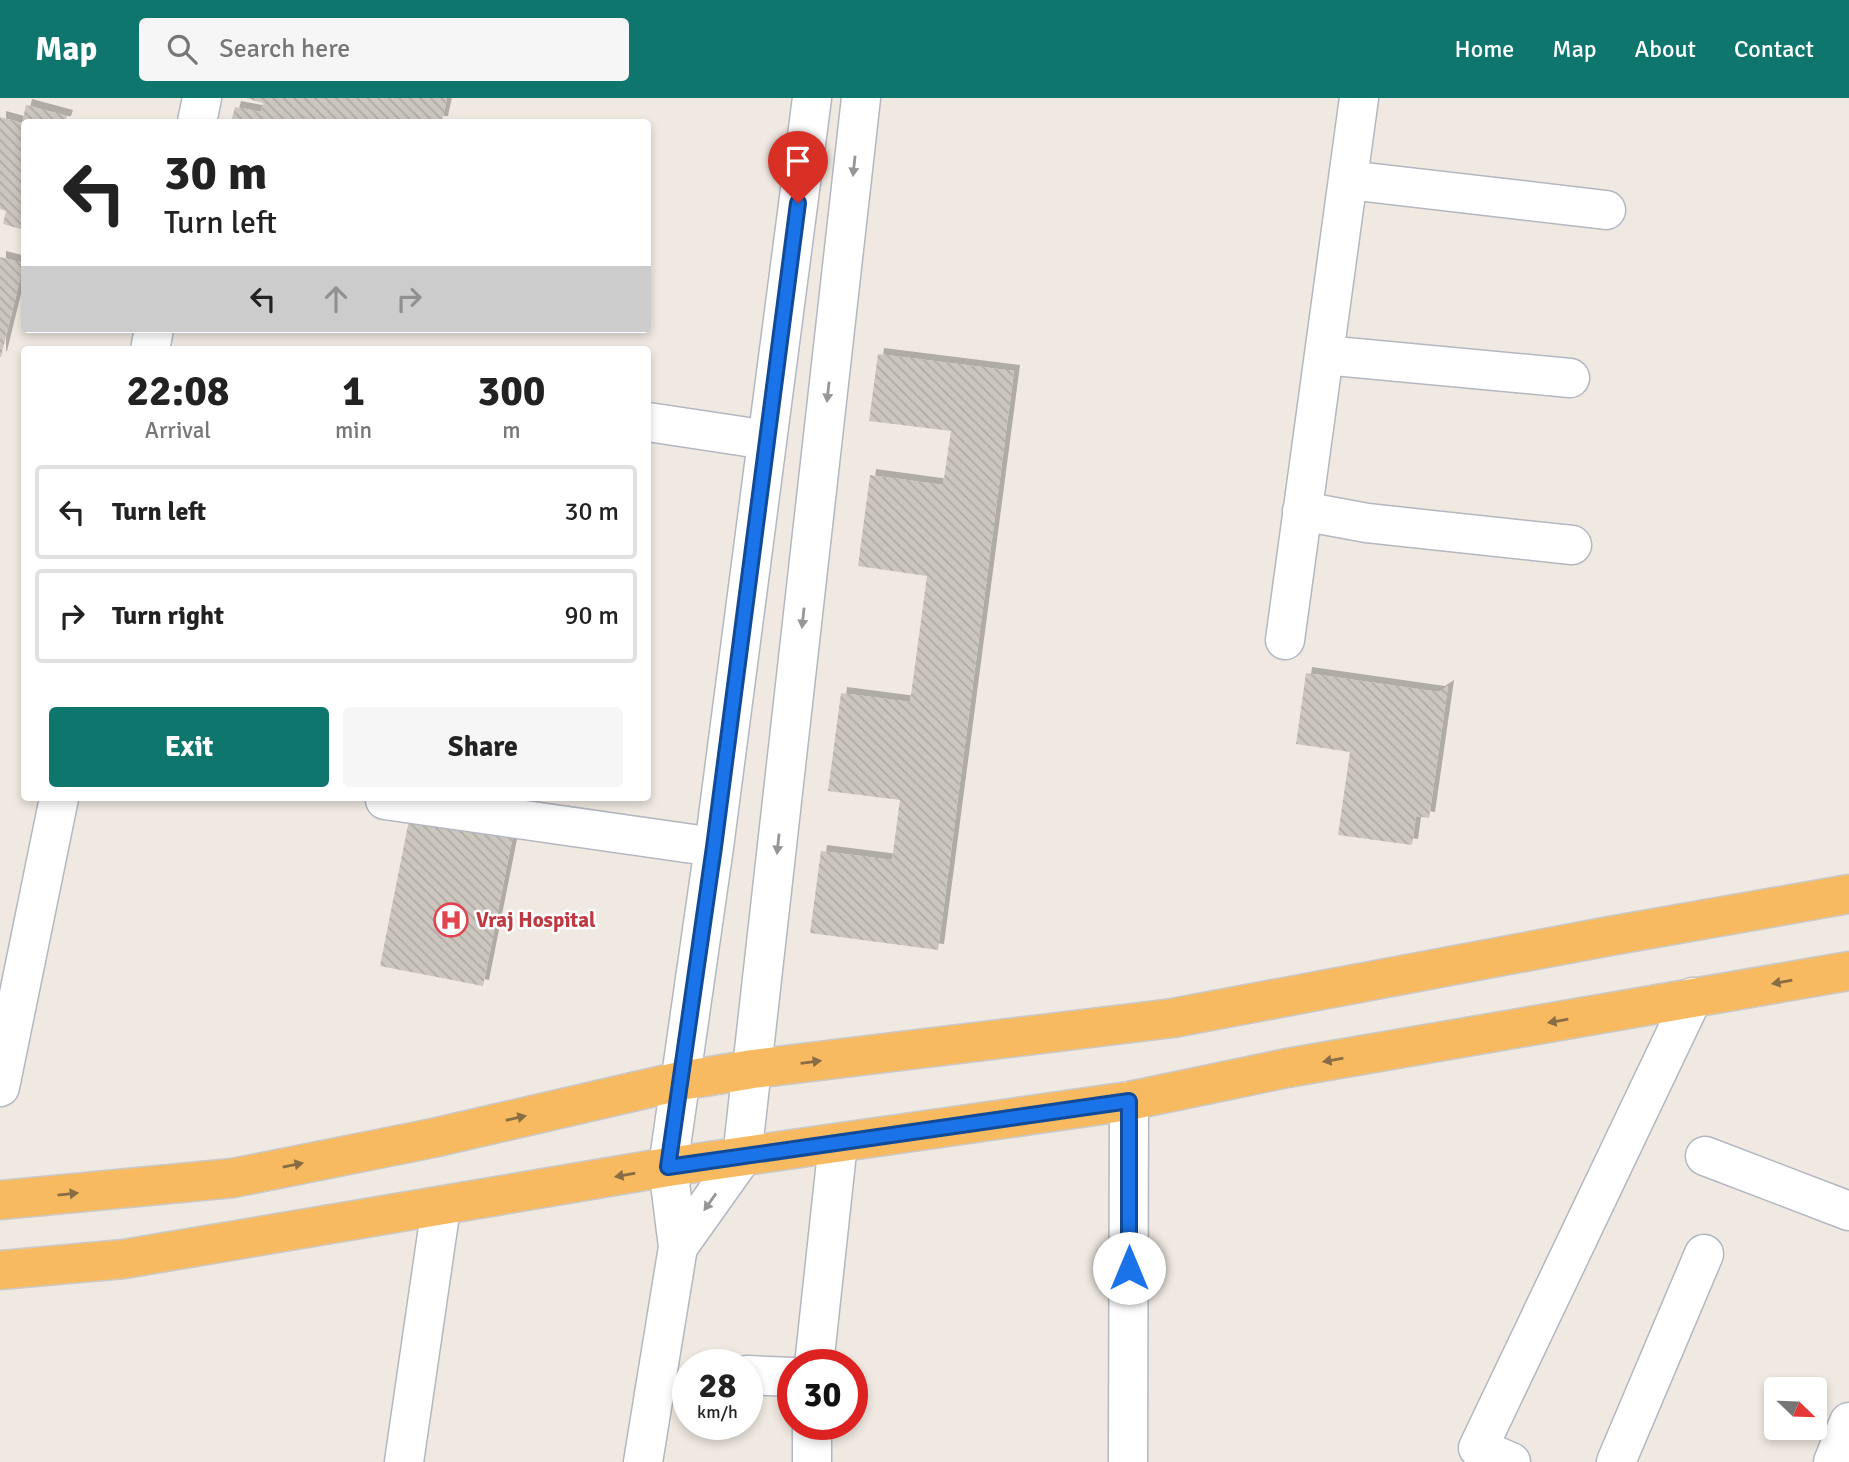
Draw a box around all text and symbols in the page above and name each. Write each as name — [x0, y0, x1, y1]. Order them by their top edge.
search box — [139, 18, 629, 81]
text: Map — [35, 29, 97, 70]
icon: search — [163, 30, 201, 68]
text: Search here — [219, 33, 350, 65]
text: Home — [1454, 34, 1514, 64]
text: Map — [1552, 34, 1597, 64]
text: About — [1635, 34, 1696, 64]
text: Contact — [1734, 34, 1814, 64]
pin — [768, 131, 828, 203]
icon: arrive — [779, 142, 817, 180]
text: 30 m — [164, 143, 267, 203]
icon: left — [49, 147, 140, 238]
one-way arrow — [848, 155, 859, 177]
text: Turn left — [164, 203, 277, 242]
icon: left — [244, 280, 282, 318]
icon: ahead — [317, 280, 355, 318]
icon: right — [390, 280, 428, 318]
text: 22:08 — [126, 366, 230, 417]
text: 1 — [342, 366, 365, 417]
text: 300 — [477, 366, 546, 417]
one-way arrow — [823, 381, 834, 403]
text: Arrival — [145, 416, 211, 445]
text: min — [335, 416, 372, 445]
text: m — [502, 416, 521, 445]
icon: left — [53, 493, 91, 531]
text: Turn left — [112, 496, 206, 528]
text: 30 m — [564, 496, 619, 528]
icon: right — [53, 597, 91, 635]
text: Turn right — [112, 600, 224, 632]
text: 90 m — [564, 600, 619, 632]
one-way arrow — [797, 607, 808, 629]
button: Exit — [49, 707, 329, 787]
button: Share — [343, 707, 623, 787]
one-way arrow — [772, 833, 783, 855]
hospital icon: Vraj Hospital — [432, 901, 470, 939]
place label: Vraj Hospital — [476, 907, 596, 933]
one-way arrow — [1771, 977, 1793, 988]
one-way arrow — [1546, 1016, 1568, 1027]
one-way arrow — [1322, 1055, 1344, 1066]
one-way arrow — [801, 1057, 823, 1068]
one-way arrow — [505, 1113, 527, 1124]
one-way arrow — [282, 1160, 304, 1171]
one-way arrow — [614, 1170, 636, 1181]
one-way arrow — [57, 1188, 79, 1199]
one-way arrow — [703, 1193, 717, 1211]
position arrow — [1092, 1231, 1166, 1305]
speed limit sign: 30 — [777, 1349, 868, 1440]
text: 28 — [699, 1364, 736, 1407]
north arrow — [1764, 1377, 1827, 1440]
map controls — [1764, 1377, 1827, 1440]
text: km/h — [697, 1401, 738, 1423]

